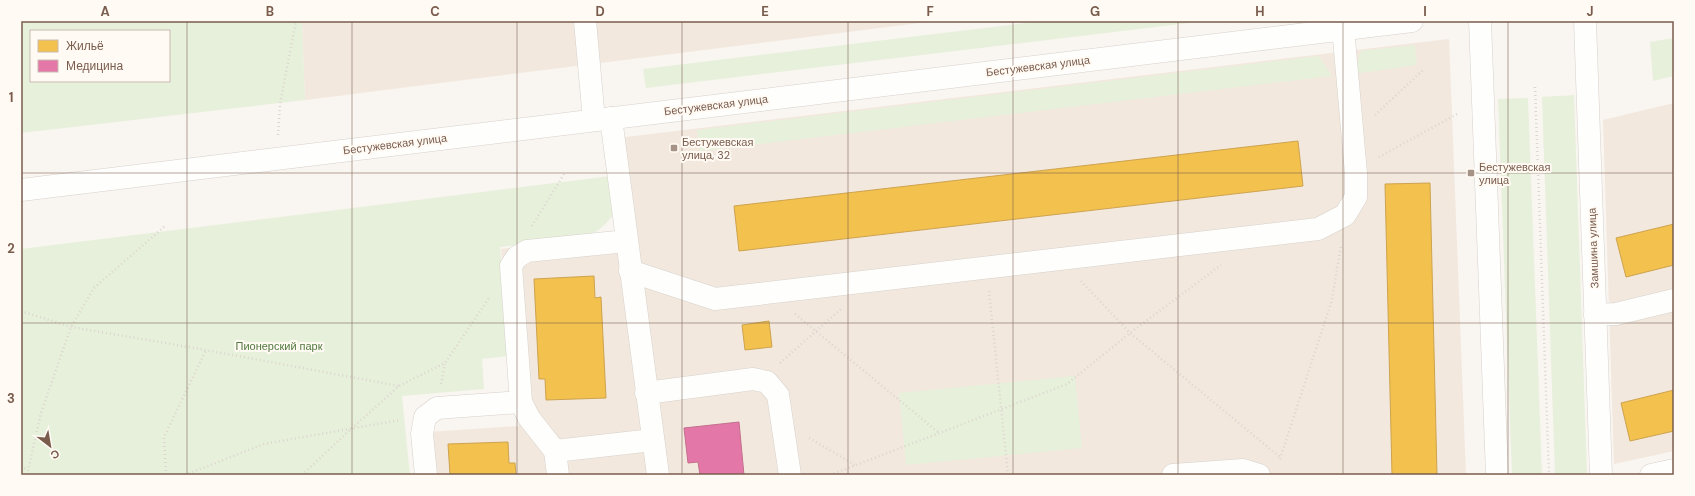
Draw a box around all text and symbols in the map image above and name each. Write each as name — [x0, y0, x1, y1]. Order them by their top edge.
text: A — [100, 3, 110, 20]
text: B — [266, 3, 274, 20]
text: C — [430, 3, 440, 20]
text: D — [595, 3, 605, 20]
text: E — [761, 3, 769, 20]
text: F — [926, 3, 934, 20]
text: G — [1090, 3, 1100, 20]
text: H — [1255, 3, 1265, 20]
text: I — [1423, 3, 1427, 20]
text: J — [1586, 3, 1594, 20]
legend — [30, 30, 170, 82]
text: Жильё — [66, 38, 104, 54]
street label: Бестужевская улица — [985, 53, 1092, 79]
text: Медицина — [66, 58, 123, 74]
text: 1 — [9, 89, 13, 106]
street label: Бестужевская улица — [663, 92, 770, 118]
street label: Бестужевская улица — [342, 131, 449, 157]
place label: Бестужевская улица, 32 — [682, 135, 753, 162]
marker: Бестужевская улица, 32 — [669, 143, 679, 153]
place label: Бестужевская улица — [1479, 160, 1550, 187]
marker: Бестужевская улица — [1466, 168, 1476, 178]
street label: Замшина улица — [1585, 207, 1601, 289]
text: 2 — [7, 240, 15, 257]
park label: Пионерский парк — [235, 339, 323, 353]
text: 3 — [7, 390, 15, 407]
north arrow — [30, 426, 70, 466]
text: С — [48, 447, 62, 463]

